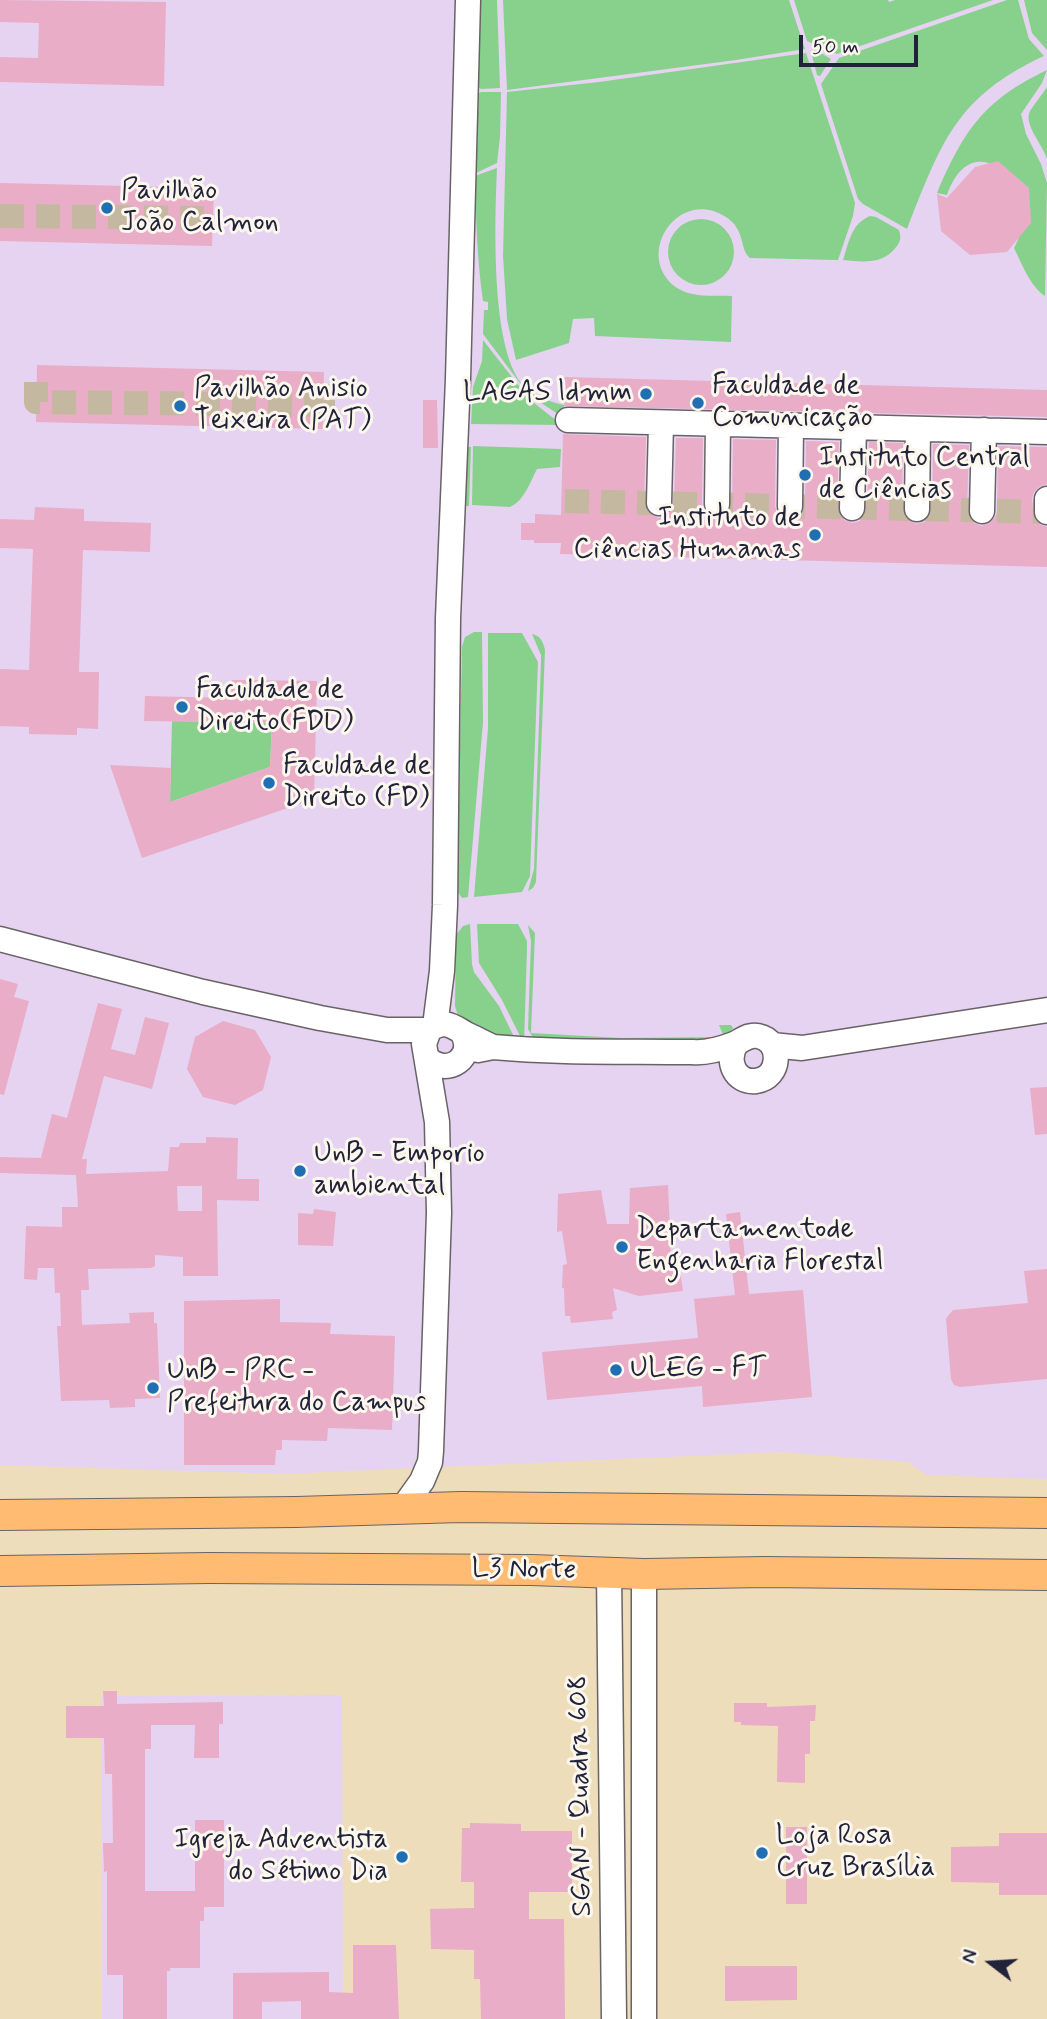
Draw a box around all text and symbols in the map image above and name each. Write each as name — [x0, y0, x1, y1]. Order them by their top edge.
scale bar — [802, 21, 921, 65]
text: 50 m — [812, 33, 859, 61]
place label: Pavilhão João Calmon — [121, 175, 279, 241]
marker: Pavilhão João Calmon — [99, 200, 115, 216]
place label: Faculdade de Comunicação — [712, 370, 873, 436]
place label: Pavilhão Anisio Teixeira (PAT) — [194, 373, 371, 439]
place label: LAGAS ldmm — [463, 377, 632, 411]
marker: LAGAS ldmm — [638, 386, 654, 402]
marker: Faculdade de Comunicação — [690, 395, 706, 411]
marker: Pavilhão Anisio Teixeira (PAT) — [172, 398, 188, 414]
place label: Instituto Central de Ciências — [819, 442, 1029, 508]
marker: Instituto Central de Ciências — [797, 467, 813, 483]
place label: Instituto de Ciências Humanas — [573, 502, 801, 568]
marker: Instituto de Ciências Humanas — [807, 527, 823, 543]
place label: Faculdade de Direito(FDD) — [196, 674, 353, 740]
marker: Faculdade de Direito(FDD) — [174, 699, 190, 715]
place label: Faculdade de Direito (FD) — [283, 750, 431, 816]
marker: Faculdade de Direito (FD) — [261, 775, 277, 791]
place label: UnB - Emporio ambiental — [314, 1138, 485, 1204]
marker: UnB - Emporio ambiental — [292, 1163, 308, 1179]
place label: Departamentode Engenharia Florestal — [636, 1214, 884, 1280]
marker: Departamentode Engenharia Florestal — [614, 1239, 630, 1255]
place label: ULEG - FT — [630, 1353, 765, 1387]
place label: UnB - PRC - Prefeitura do Campus — [167, 1355, 426, 1421]
marker: ULEG - FT — [608, 1362, 624, 1378]
marker: UnB - PRC - Prefeitura do Campus — [145, 1380, 161, 1396]
street label: L3 Norte — [471, 1553, 577, 1589]
street label: SGAN - Quadra 608 — [563, 1675, 601, 1917]
place label: Loja Rosa Cruz Brasília — [776, 1820, 935, 1886]
place label: Igreja Adventista do Sétimo Dia — [174, 1824, 388, 1890]
marker: Loja Rosa Cruz Brasília — [754, 1845, 770, 1861]
marker: Igreja Adventista do Sétimo Dia — [394, 1849, 410, 1865]
north arrow — [956, 1928, 1026, 1998]
text: N — [957, 1947, 984, 1966]

